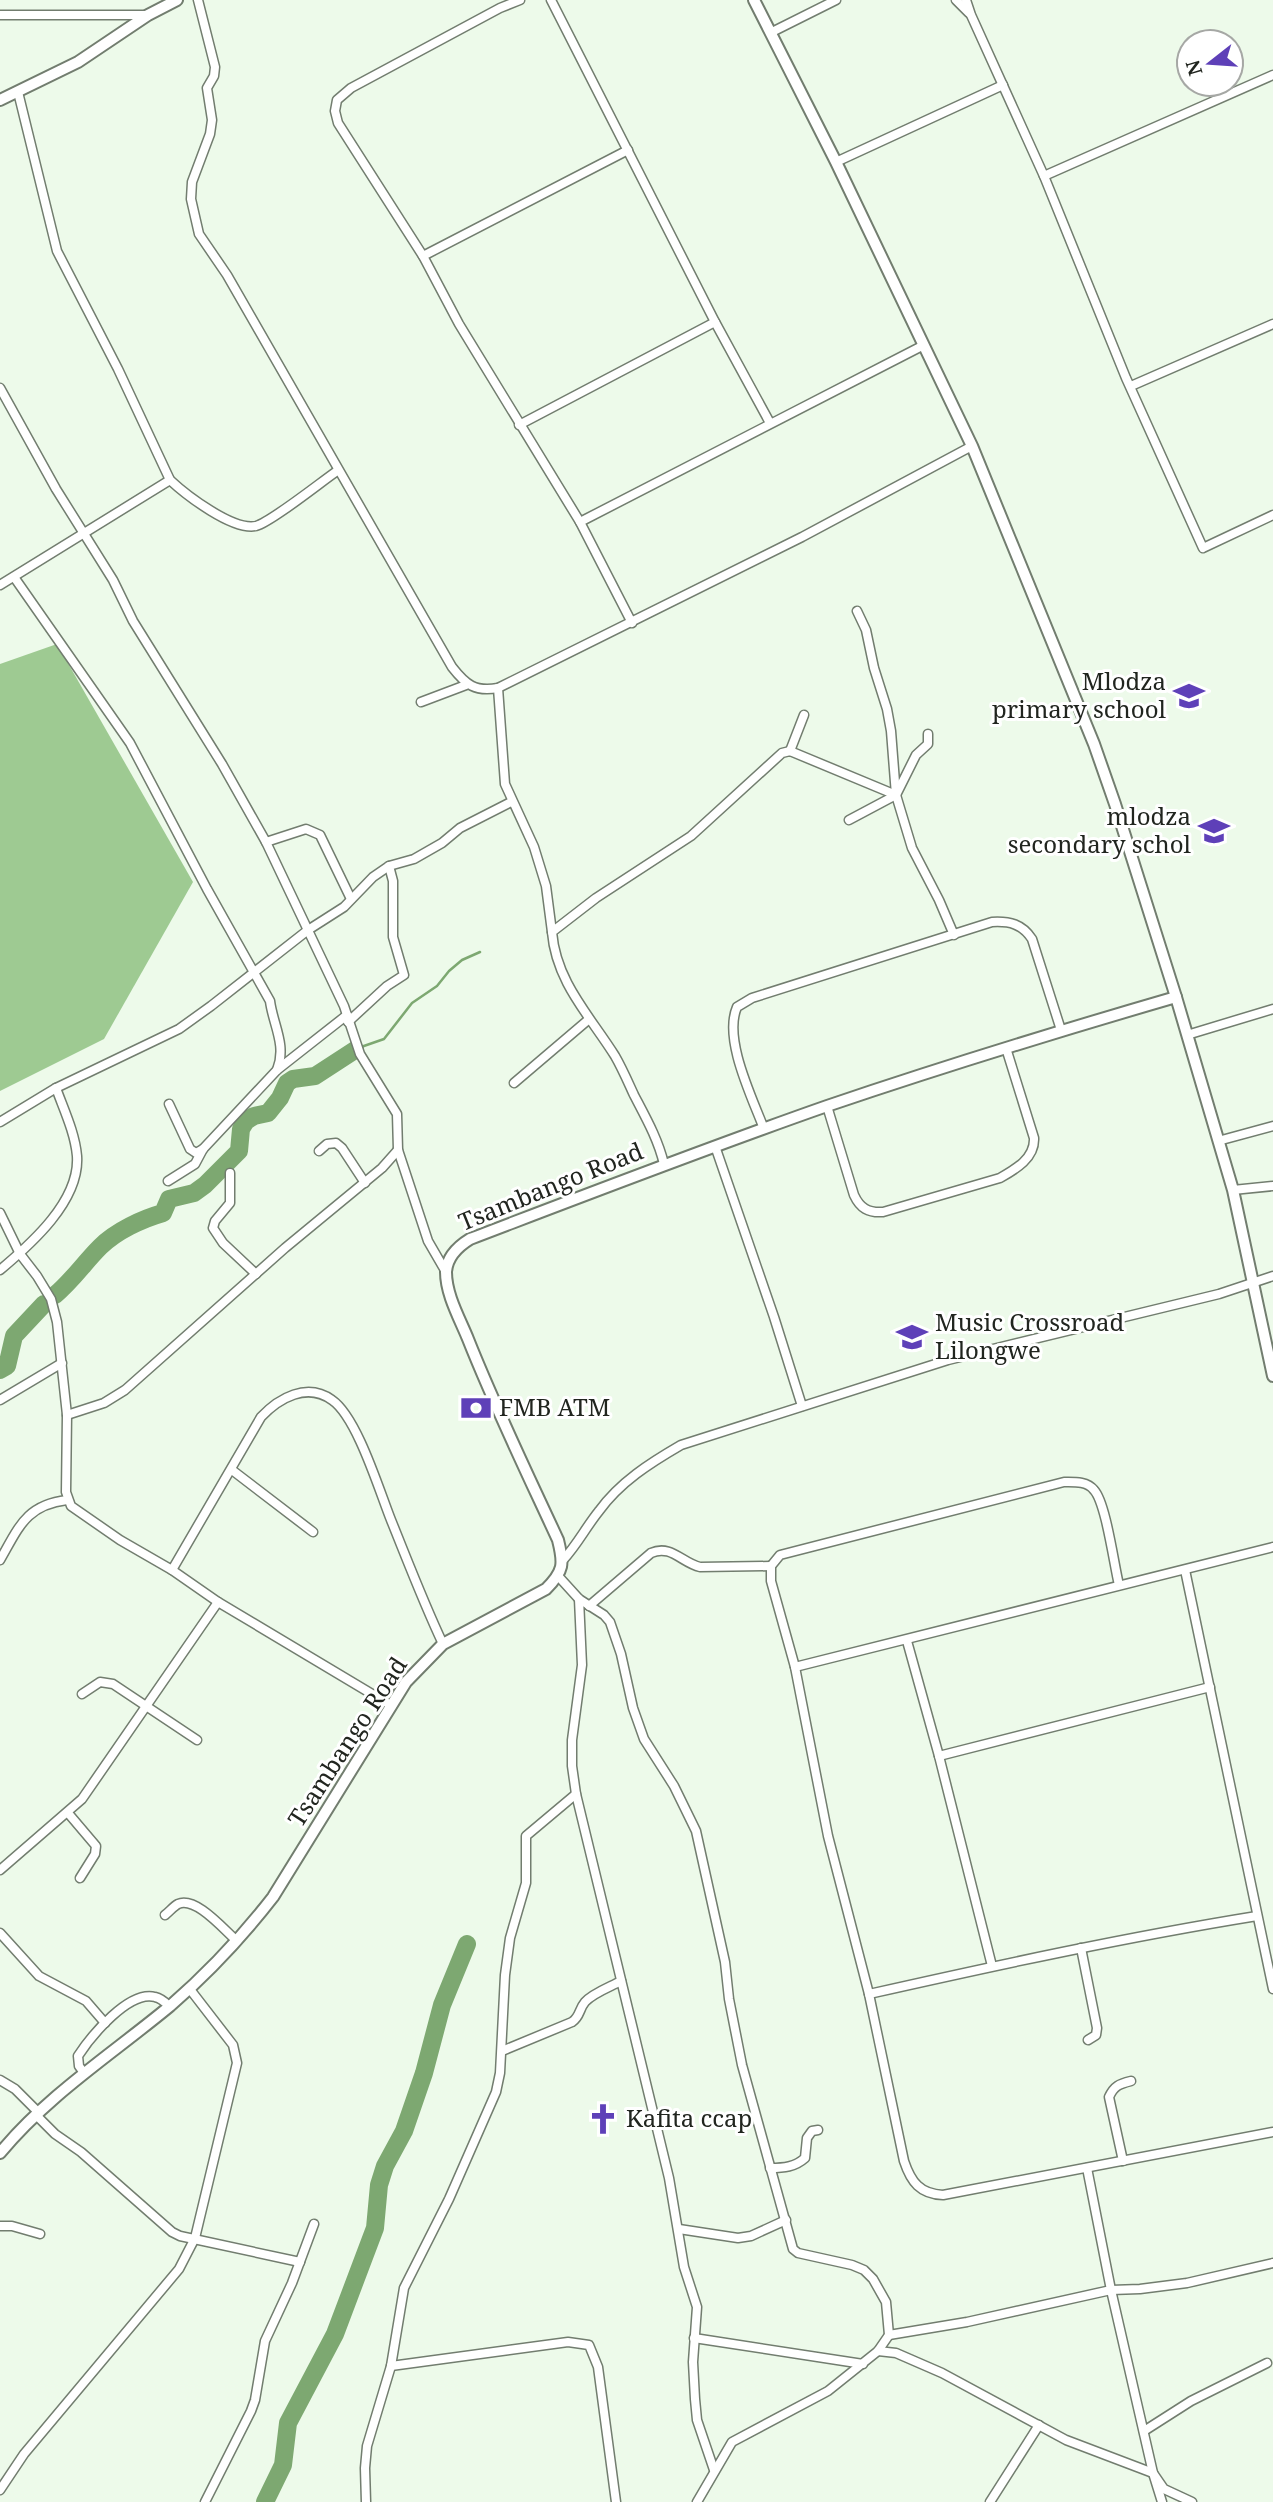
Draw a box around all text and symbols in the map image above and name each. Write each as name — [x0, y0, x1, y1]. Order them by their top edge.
north arrow — [1175, 28, 1245, 98]
text: N — [1179, 57, 1208, 79]
place label: Mlodza primary school — [992, 664, 1167, 725]
school or university icon: Mlodza primary school — [1172, 679, 1206, 713]
place label: mlodza secondary schol — [1008, 799, 1192, 860]
school or university icon: mlodza secondary schol — [1197, 814, 1231, 848]
street label: Tsambango Road — [453, 1133, 648, 1238]
place label: Music Crossroad Lilongwe — [935, 1305, 1125, 1366]
school or university icon: Music Crossroad Lilongwe — [895, 1320, 929, 1354]
place label: FMB ATM — [499, 1390, 610, 1423]
bank icon: FMB ATM — [459, 1391, 493, 1425]
street label: Tsambango Road — [279, 1650, 414, 1832]
place label: Kafita ccap — [626, 2101, 752, 2134]
church icon: Kafita ccap — [586, 2102, 620, 2136]

